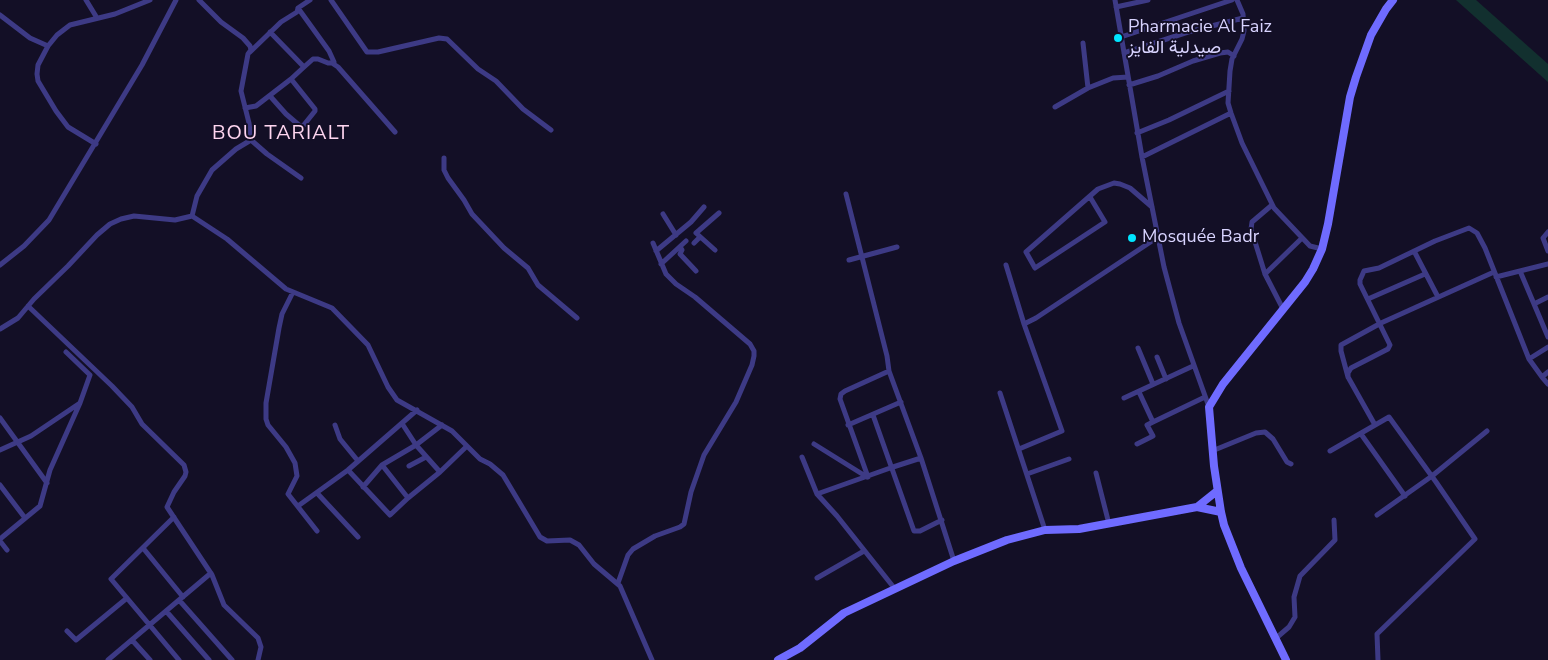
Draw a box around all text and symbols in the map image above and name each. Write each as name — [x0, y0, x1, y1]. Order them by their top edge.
place label: Pharmacie Al Faiz صيدلية الفايز — [1128, 17, 1272, 59]
marker: Pharmacie Al Faiz صيدلية الفايز — [1112, 32, 1124, 44]
district label: BOU TARIALT — [211, 122, 351, 146]
place label: Mosquée Badr — [1142, 227, 1259, 249]
marker: Mosquée Badr — [1126, 232, 1138, 244]

